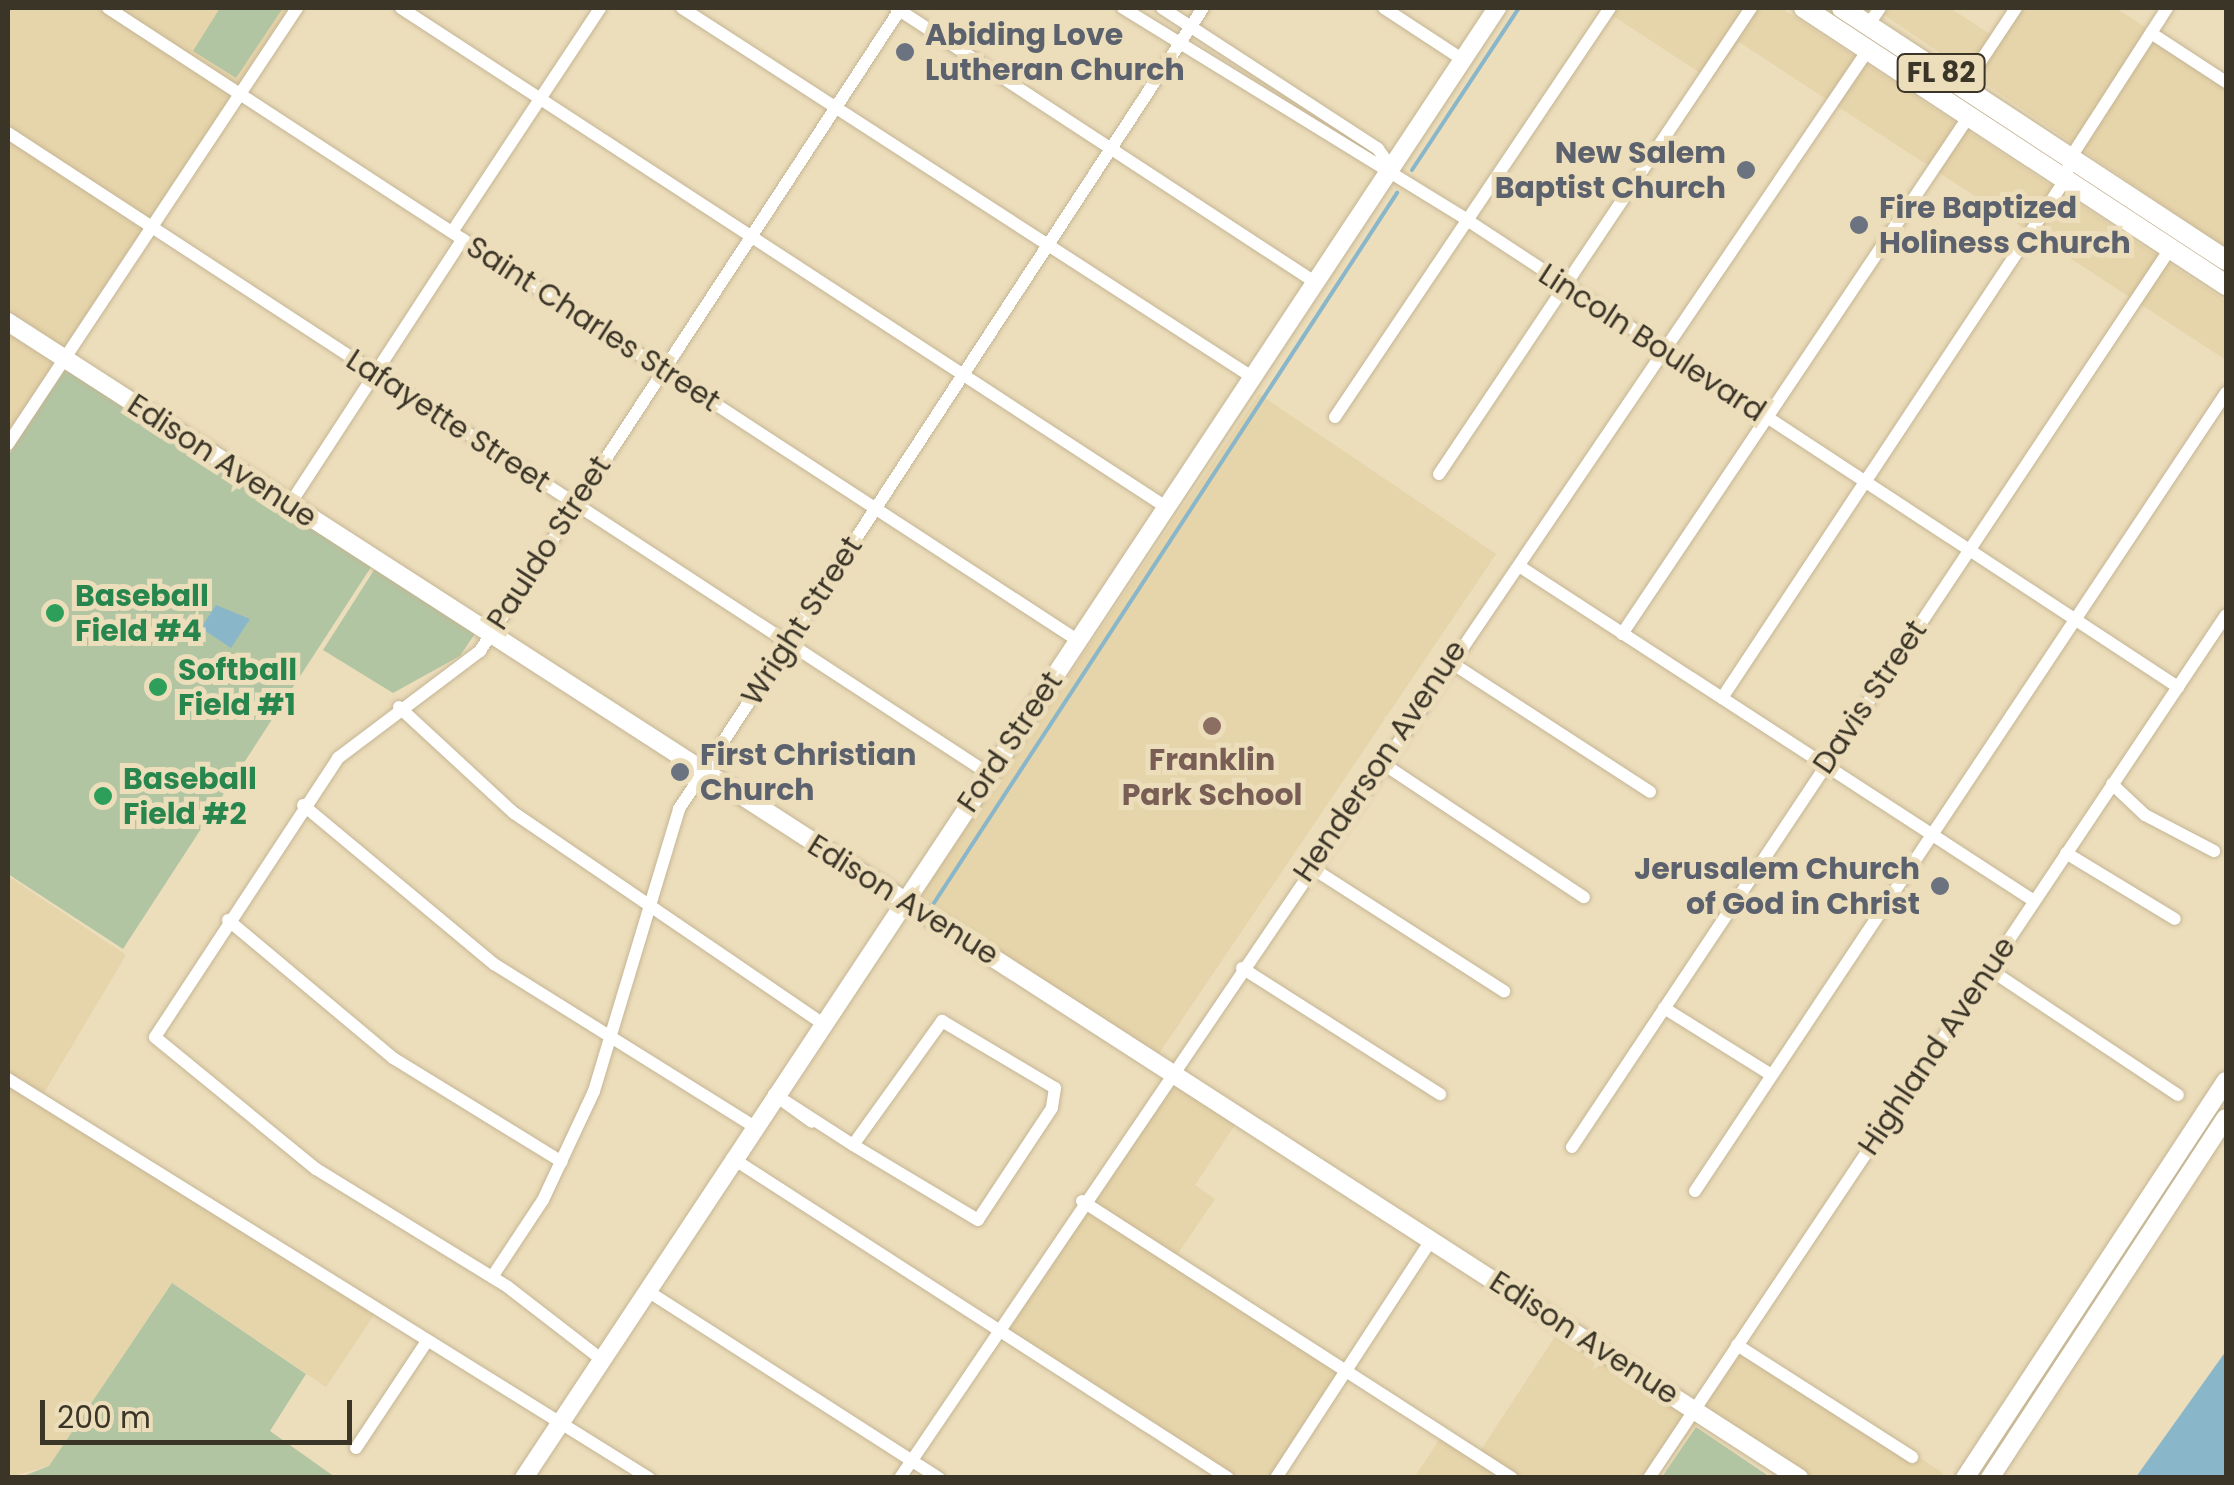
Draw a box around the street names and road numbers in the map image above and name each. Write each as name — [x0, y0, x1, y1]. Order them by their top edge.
road number: FL 82 — [1896, 50, 1986, 96]
street label: Saint Charles Street — [460, 229, 726, 419]
street label: Lincoln Boulevard — [1532, 256, 1772, 430]
street label: Lafayette Street — [340, 342, 556, 500]
street label: Edison Avenue — [121, 387, 323, 535]
street label: Pauldo Street — [480, 450, 618, 636]
street label: Wright Street — [734, 530, 870, 712]
street label: Davis Street — [1806, 613, 1934, 781]
street label: Henderson Avenue — [1286, 633, 1474, 889]
street label: Ford Street — [950, 665, 1070, 819]
street label: Edison Avenue — [801, 827, 1005, 973]
street label: Highland Avenue — [1851, 930, 2023, 1162]
street label: Edison Avenue — [1483, 1264, 1685, 1412]

